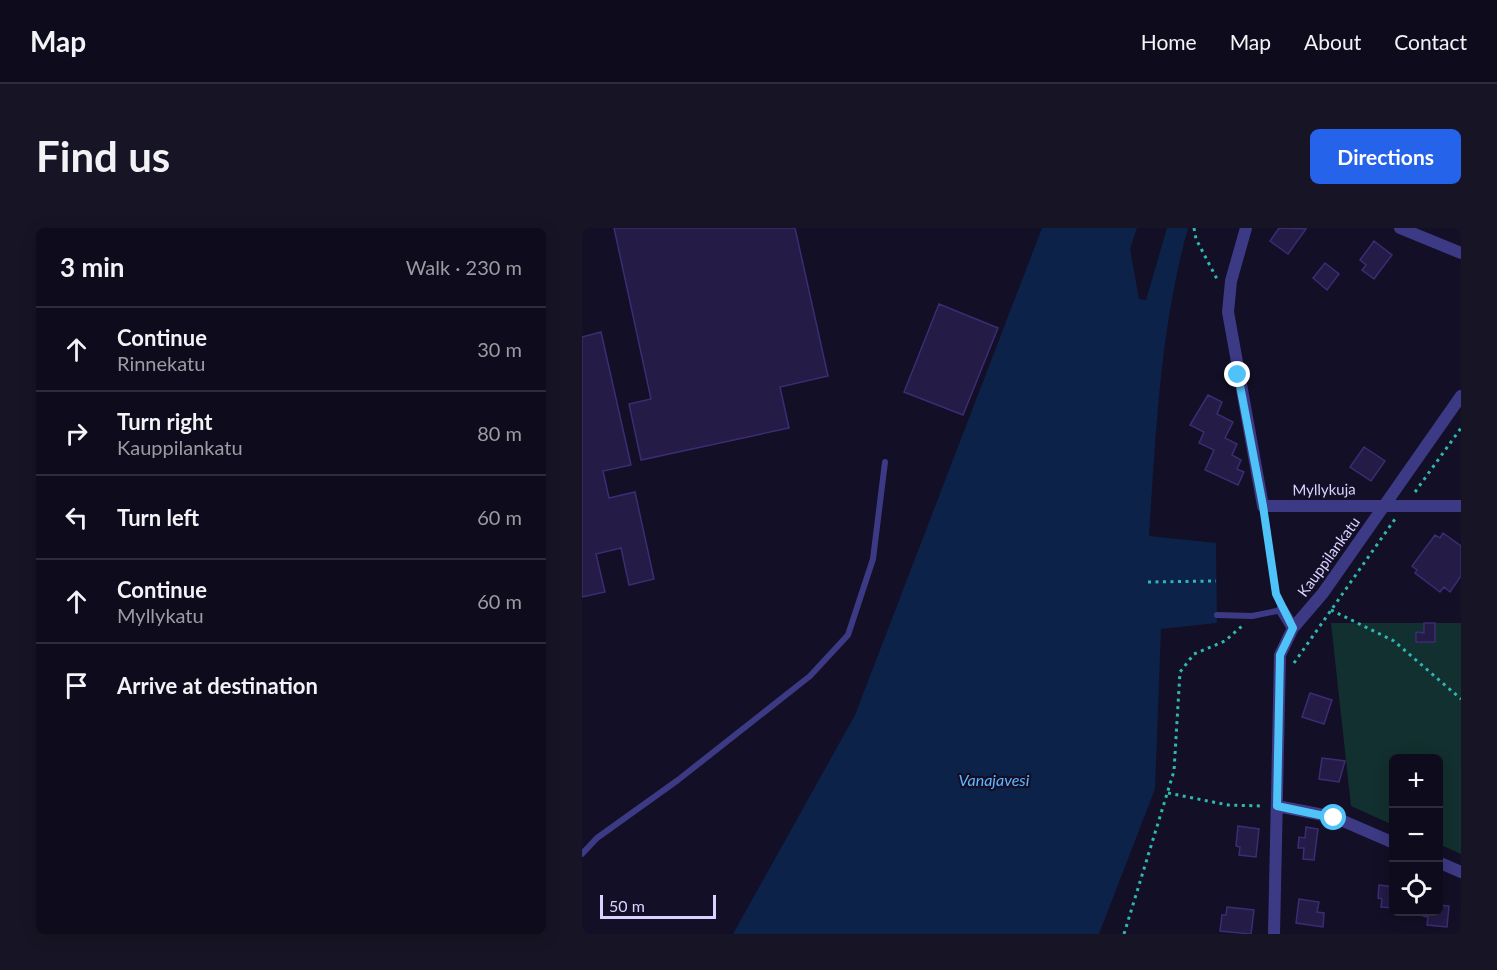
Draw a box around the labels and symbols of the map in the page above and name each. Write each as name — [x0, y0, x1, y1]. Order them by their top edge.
route end — [1224, 361, 1250, 387]
street label: Myllykuja — [1292, 479, 1356, 499]
street label: Kauppilankatu — [1293, 513, 1363, 600]
water label: Vanajavesi — [959, 770, 1030, 789]
route start — [1320, 804, 1346, 830]
scale bar — [600, 892, 716, 920]

